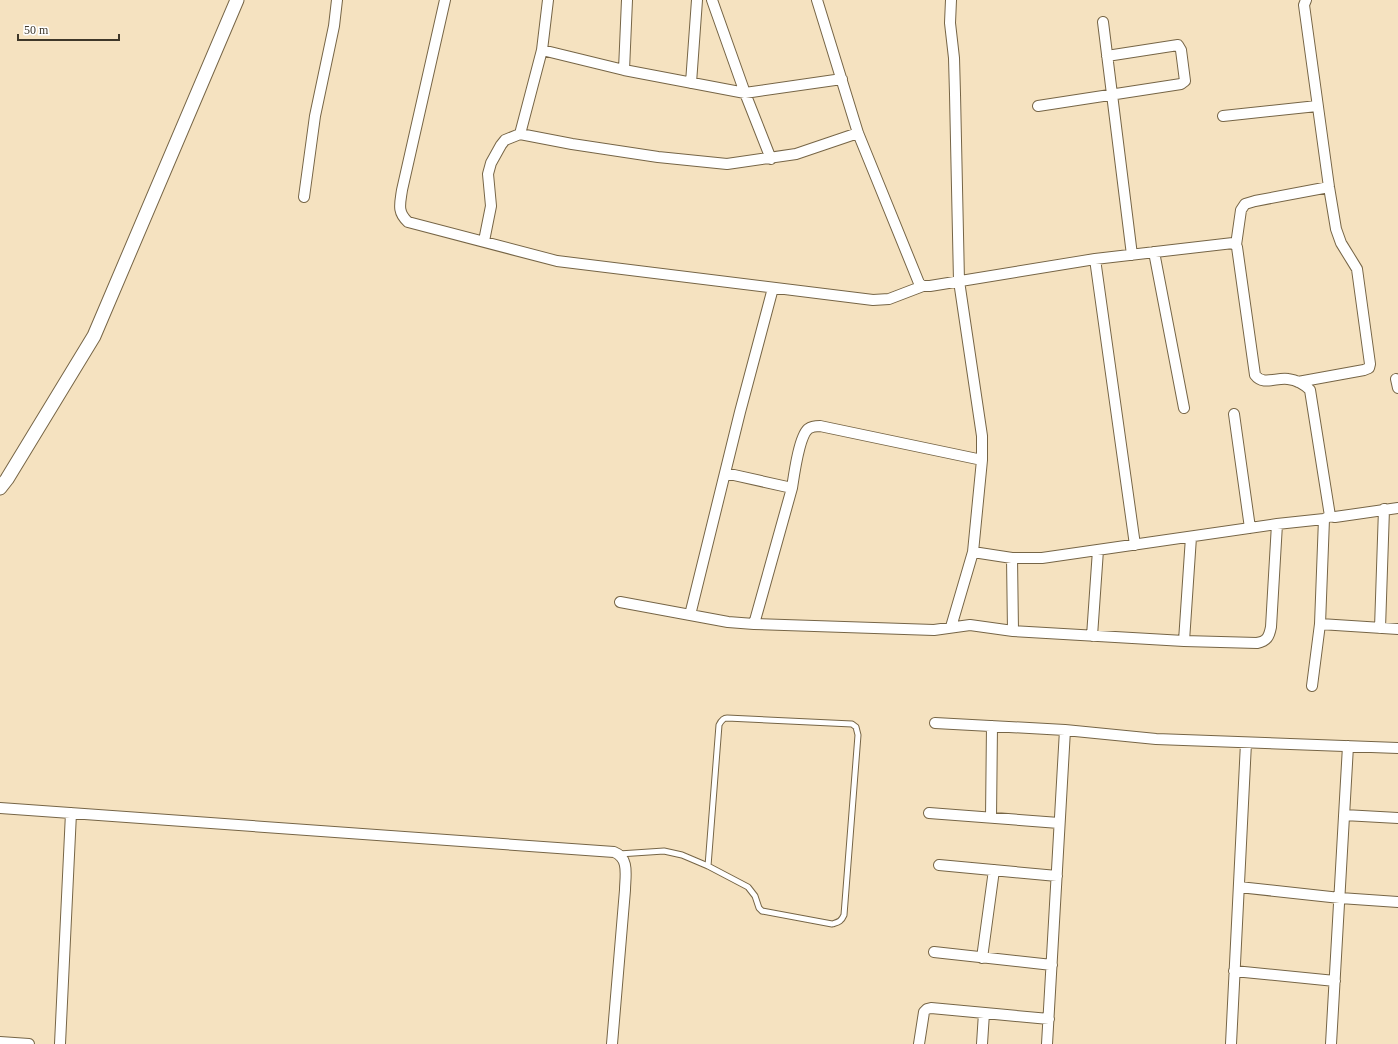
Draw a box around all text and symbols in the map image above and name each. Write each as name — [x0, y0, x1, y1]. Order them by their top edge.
scale bar — [18, 16, 119, 42]
text: 50 m — [24, 23, 49, 37]

